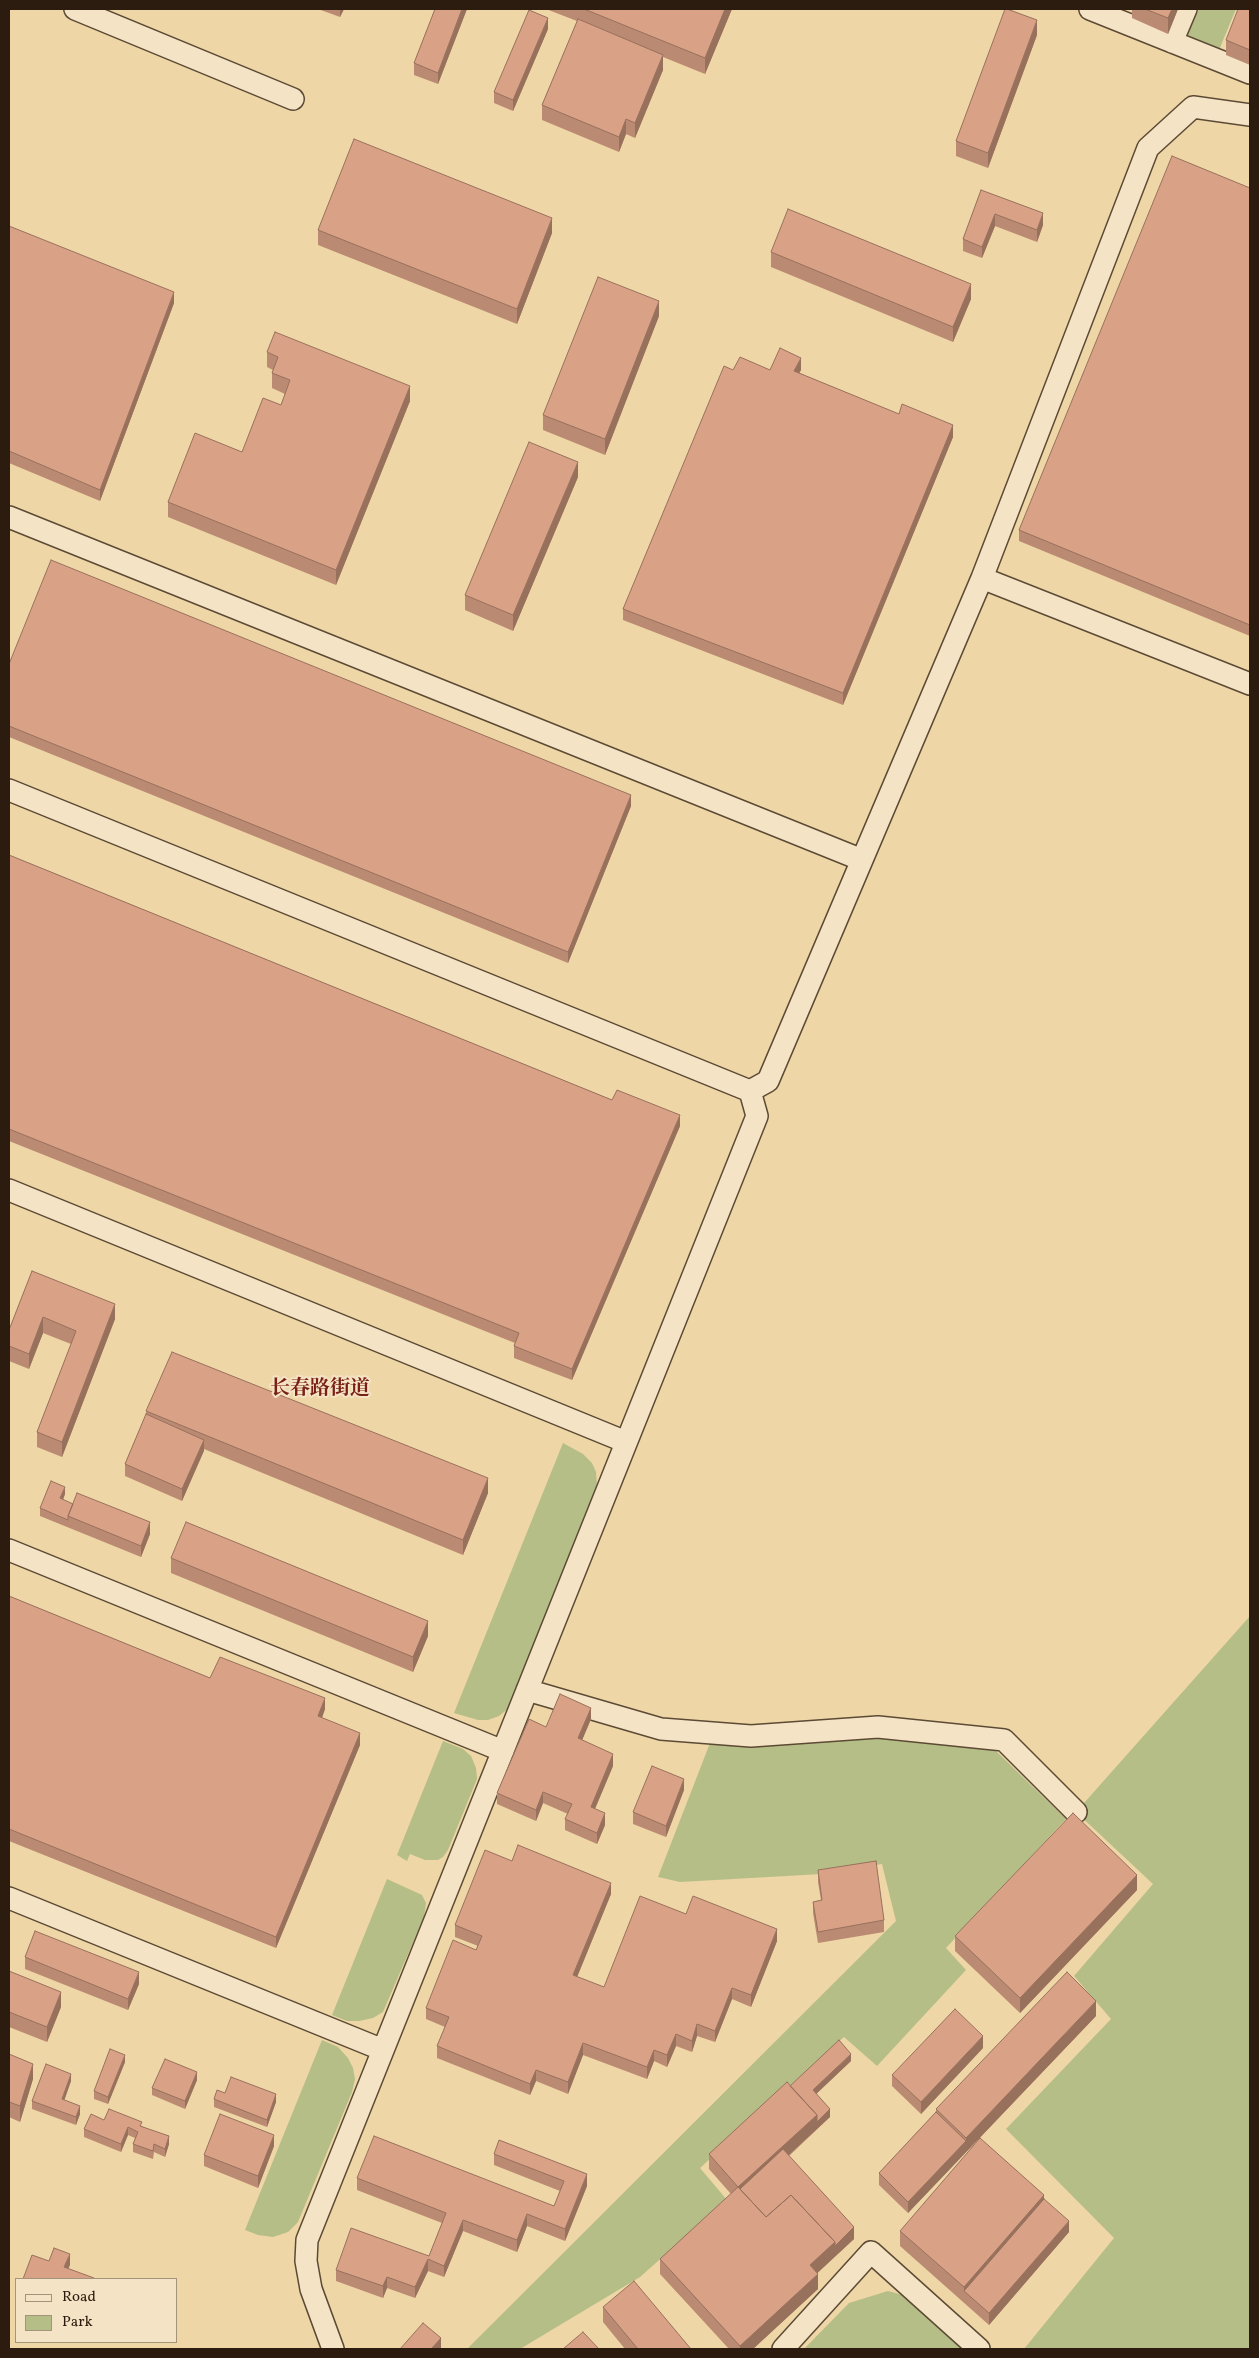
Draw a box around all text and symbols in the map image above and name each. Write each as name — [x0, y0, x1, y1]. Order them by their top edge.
district label: 长春路街道 — [270, 1378, 370, 1402]
legend — [15, 2278, 178, 2343]
text: Road — [62, 2287, 96, 2308]
text: Park — [62, 2312, 93, 2333]

